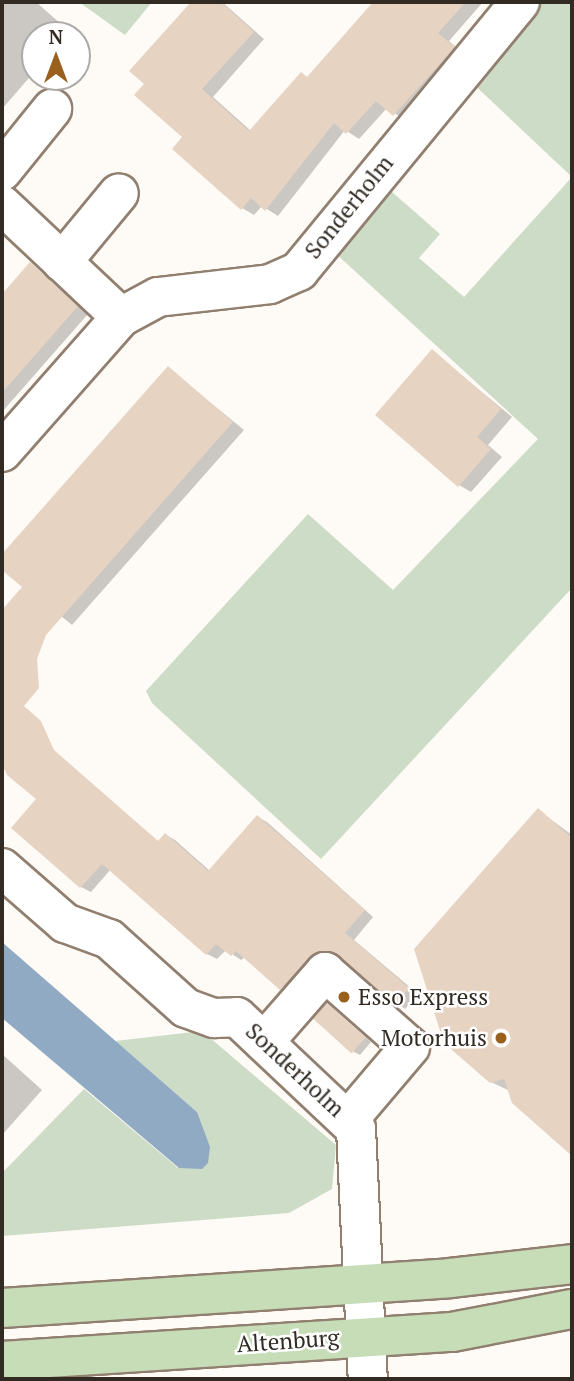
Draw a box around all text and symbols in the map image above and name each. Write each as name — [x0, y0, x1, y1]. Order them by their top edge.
north arrow — [21, 21, 91, 91]
text: N — [49, 24, 63, 49]
street label: Sonderholm — [299, 150, 399, 264]
place label: Esso Express — [358, 983, 488, 1011]
marker: Esso Express — [336, 989, 352, 1005]
street label: Sonderholm — [240, 1017, 350, 1123]
place label: Motorhuis — [381, 1024, 487, 1052]
marker: Motorhuis — [493, 1030, 509, 1046]
street label: Altenburg — [236, 1324, 340, 1358]

